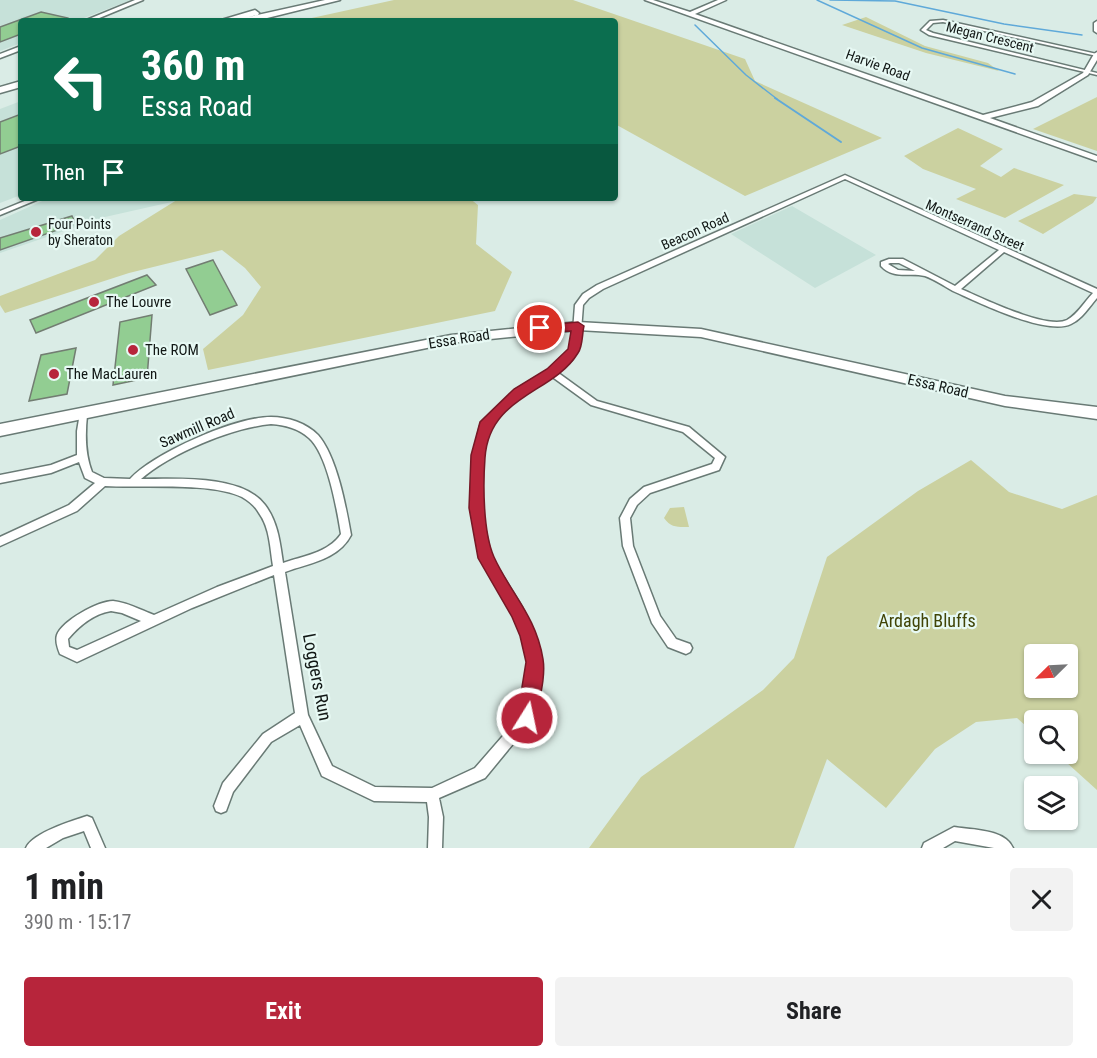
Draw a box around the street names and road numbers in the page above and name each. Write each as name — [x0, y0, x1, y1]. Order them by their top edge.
street label: Megan Crescent — [945, 18, 1035, 56]
street label: Harvie Road — [844, 46, 912, 84]
street label: Montserrand Street — [923, 196, 1027, 254]
street label: Beacon Road — [659, 209, 731, 253]
street label: Essa Road — [427, 325, 491, 353]
street label: Essa Road — [906, 370, 970, 402]
street label: Sawmill Road — [157, 404, 237, 452]
street label: Loggers Run — [299, 631, 336, 722]

